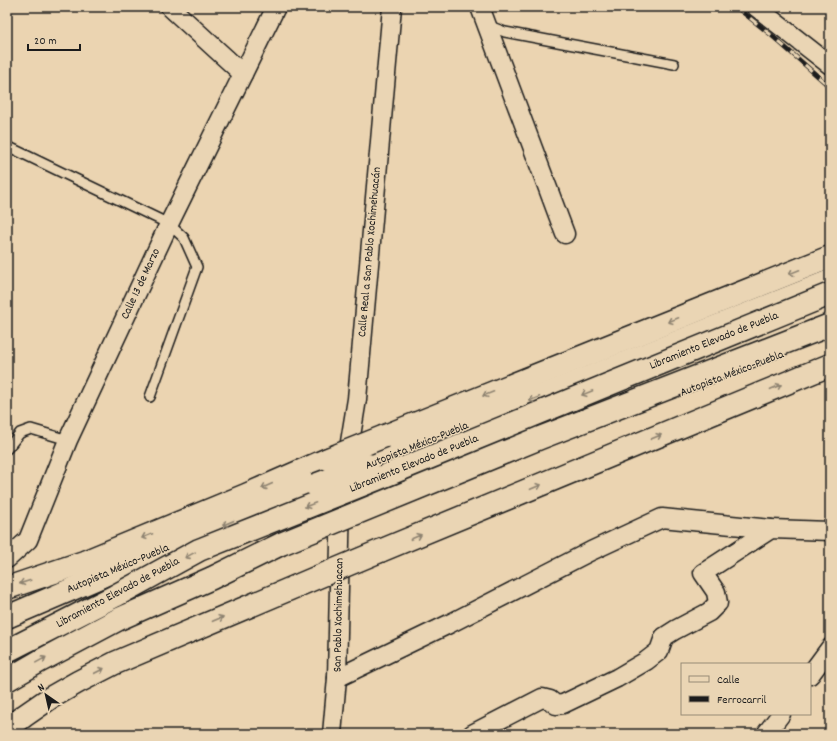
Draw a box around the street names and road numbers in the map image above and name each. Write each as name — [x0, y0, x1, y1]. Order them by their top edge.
street label: Calle Real a San Pablo Xochimehuacán — [354, 166, 386, 338]
street label: Calle 13 de Marzo — [117, 246, 165, 322]
street label: Libramiento Elevado de Puebla — [647, 307, 781, 375]
street label: Autopista México-Puebla — [678, 346, 787, 402]
street label: Autopista México-Puebla — [363, 417, 471, 474]
street label: Libramiento Elevado de Puebla — [347, 430, 481, 498]
street label: Autopista México-Puebla — [64, 540, 172, 598]
street label: Libramiento Elevado de Puebla — [53, 553, 183, 633]
street label: San Pablo Xochimehuacan — [330, 557, 349, 672]

